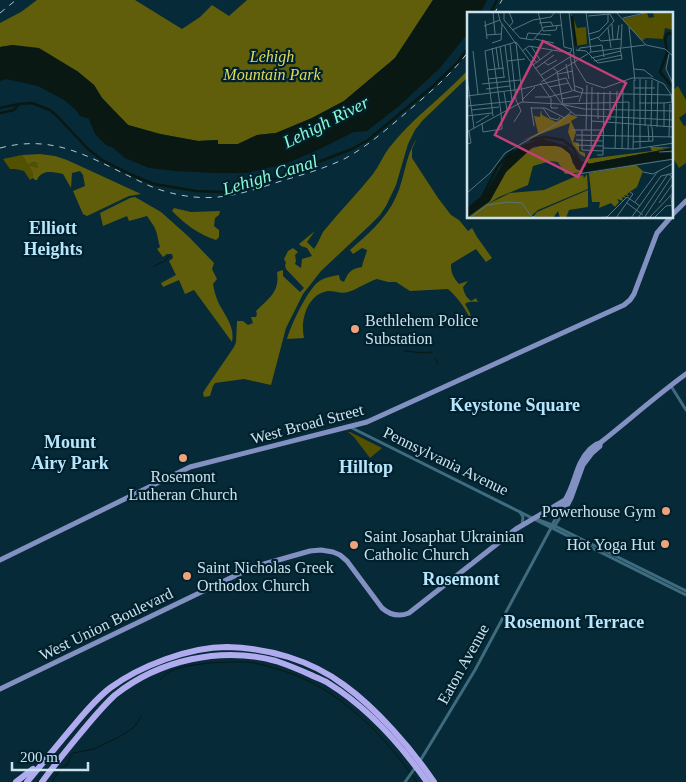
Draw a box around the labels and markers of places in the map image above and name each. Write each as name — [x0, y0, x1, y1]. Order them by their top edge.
place label: Bethlehem Police Substation — [365, 312, 478, 347]
marker: Bethlehem Police Substation — [349, 323, 361, 335]
marker: Rosemont Lutheran Church — [177, 452, 189, 464]
place label: Rosemont Lutheran Church — [129, 468, 237, 503]
place label: Powerhouse Gym — [542, 503, 657, 521]
marker: Powerhouse Gym — [660, 505, 672, 517]
place label: Saint Josaphat Ukrainian Catholic Church — [364, 528, 524, 563]
place label: Hot Yoga Hut — [567, 536, 656, 554]
marker: Hot Yoga Hut — [659, 538, 671, 550]
marker: Saint Josaphat Ukrainian Catholic Church — [348, 539, 360, 551]
place label: Saint Nicholas Greek Orthodox Church — [197, 559, 334, 594]
marker: Saint Nicholas Greek Orthodox Church — [181, 570, 193, 582]

